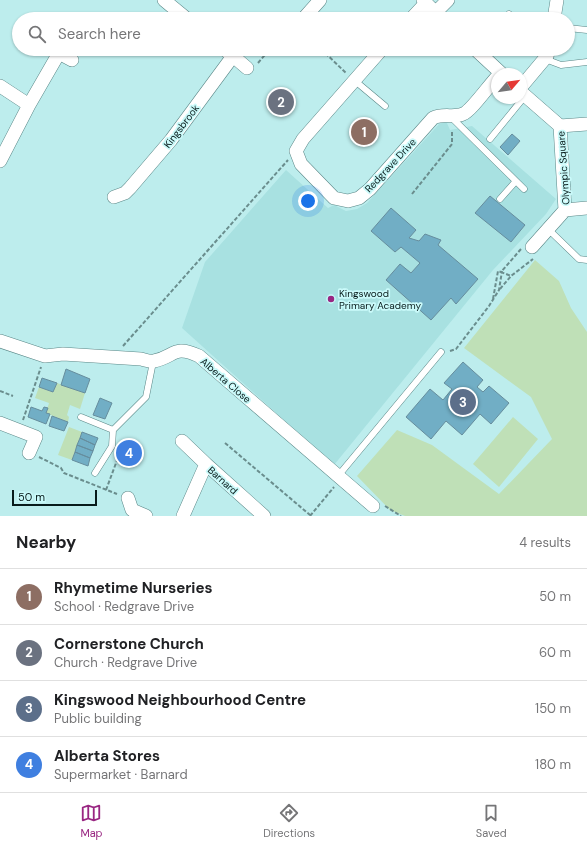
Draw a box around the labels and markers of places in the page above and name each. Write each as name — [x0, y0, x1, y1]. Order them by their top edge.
pin: 2 — [268, 87, 294, 117]
pin: 1 — [351, 117, 377, 147]
place label: Kingswood Primary Academy — [339, 287, 421, 312]
marker: Kingswood Primary Academy — [326, 294, 336, 304]
pin: 3 — [450, 387, 476, 417]
pin: 4 — [116, 438, 142, 468]

